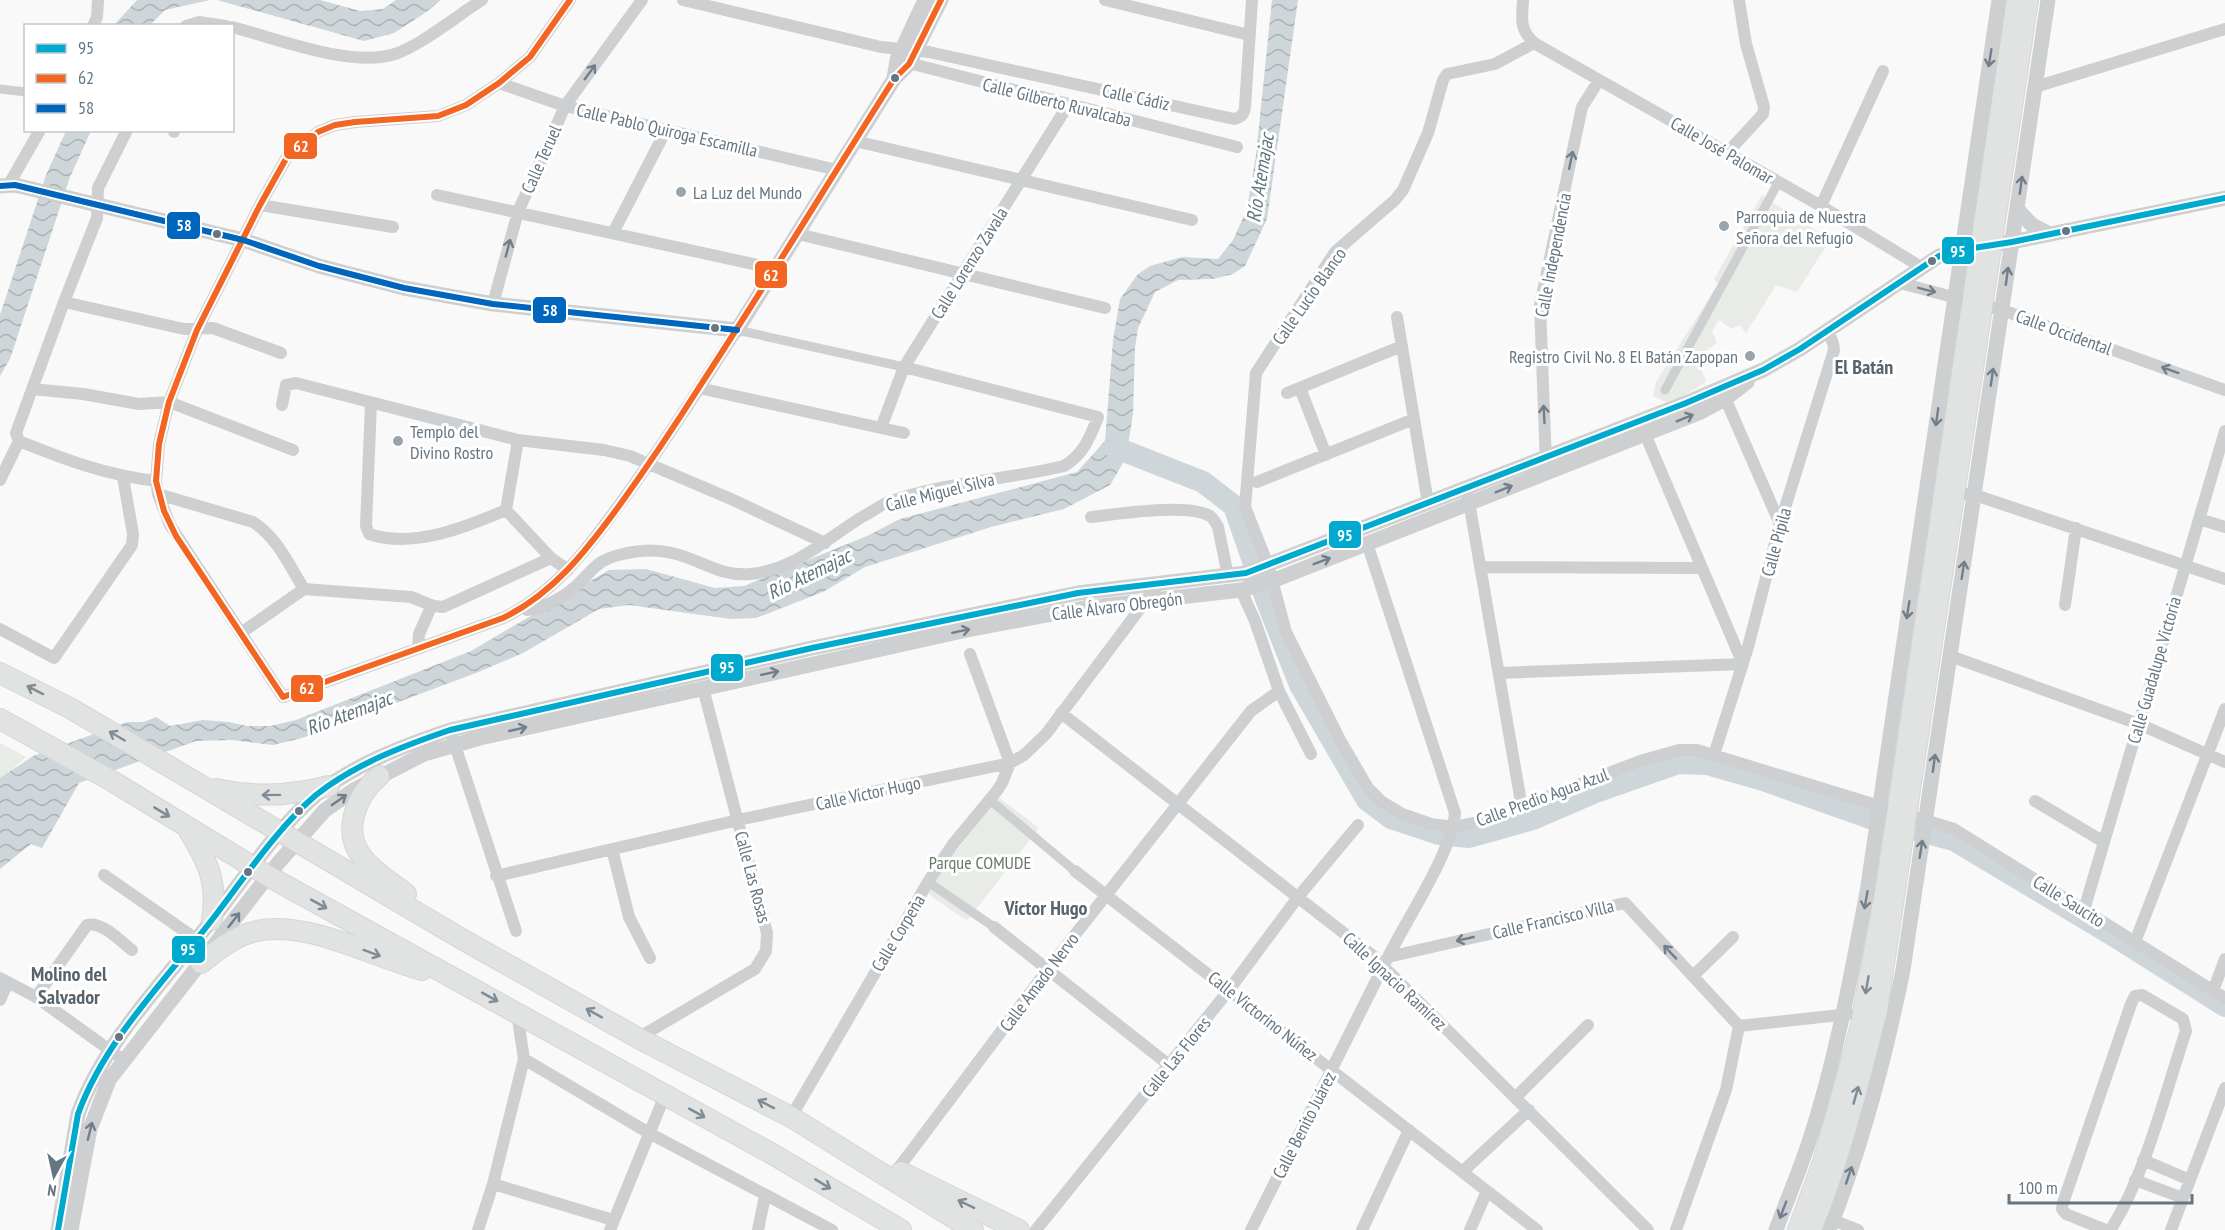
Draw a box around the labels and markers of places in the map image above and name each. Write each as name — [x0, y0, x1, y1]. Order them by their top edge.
unlabelled marker — [889, 72, 901, 84]
place label: La Luz del Mundo — [693, 181, 802, 204]
marker: La Luz del Mundo — [674, 185, 688, 199]
place label: Parroquia de Nuestra Señora del Refugio — [1736, 205, 1866, 249]
marker: Parroquia de Nuestra Señora del Refugio — [1717, 219, 1731, 233]
unlabelled marker — [2060, 225, 2072, 237]
unlabelled marker — [211, 228, 223, 240]
unlabelled marker — [1926, 255, 1938, 267]
unlabelled marker — [709, 322, 721, 334]
place label: Registro Civil No. 8 El Batán Zapopan — [1509, 345, 1738, 368]
marker: Registro Civil No. 8 El Batán Zapopan — [1743, 349, 1757, 363]
place label: Templo del Divino Rostro — [410, 420, 493, 464]
marker: Templo del Divino Rostro — [391, 434, 405, 448]
unlabelled marker — [293, 805, 305, 817]
unlabelled marker — [242, 866, 254, 878]
unlabelled marker — [113, 1031, 125, 1043]

